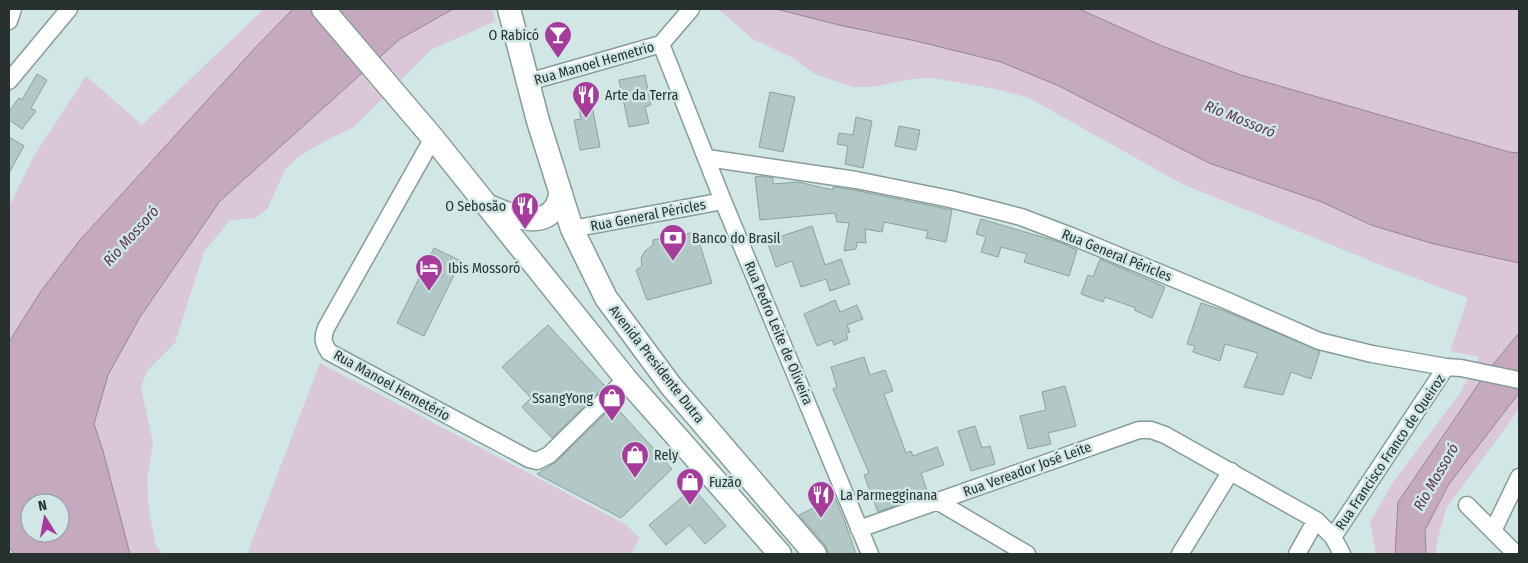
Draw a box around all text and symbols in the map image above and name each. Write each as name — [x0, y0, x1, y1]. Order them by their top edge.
bar icon: O Rabicó — [543, 20, 573, 59]
place label: O Rabicó — [489, 27, 539, 44]
street label: Rua Manoel Hemetrio — [532, 38, 656, 89]
restaurant icon: Arte da Terra — [571, 80, 601, 119]
place label: Arte da Terra — [605, 87, 678, 104]
water label: Rio Mossoró — [1202, 97, 1278, 141]
restaurant icon: O Sebosão — [510, 191, 540, 230]
street label: Rua General Péricles — [589, 196, 707, 235]
place label: O Sebosão — [445, 198, 506, 215]
water label: Rio Mossoró — [99, 202, 163, 270]
bank icon: Banco do Brasil — [658, 223, 688, 262]
street label: Rua General Péricles — [1059, 226, 1174, 285]
place label: Banco do Brasil — [692, 230, 781, 247]
hotel icon: Ibis Mossoró — [414, 253, 444, 292]
street label: Rua Pedro Leite de Oliveira — [741, 259, 817, 408]
place label: Ibis Mossoró — [448, 260, 520, 277]
street label: Avenida Presidente Dutra — [605, 302, 708, 427]
street label: Rua Manoel Hemetério — [330, 346, 453, 425]
street label: Rua Francisco Franco de Queiroz — [1332, 371, 1449, 533]
shop icon: SsangYong — [597, 383, 627, 422]
place label: SsangYong — [532, 390, 593, 407]
street label: Rua Vereador José Leite — [961, 438, 1094, 501]
shop icon: Rely — [620, 440, 650, 479]
water label: Rio Mossoró — [1410, 440, 1463, 514]
place label: Rely — [654, 447, 679, 464]
shop icon: Fuzão — [675, 467, 705, 506]
place label: Fuzão — [709, 474, 742, 491]
restaurant icon: La Parmegginana — [806, 480, 836, 519]
place label: La Parmegginana — [840, 487, 938, 504]
north arrow — [20, 493, 70, 543]
text: N — [37, 497, 48, 515]

